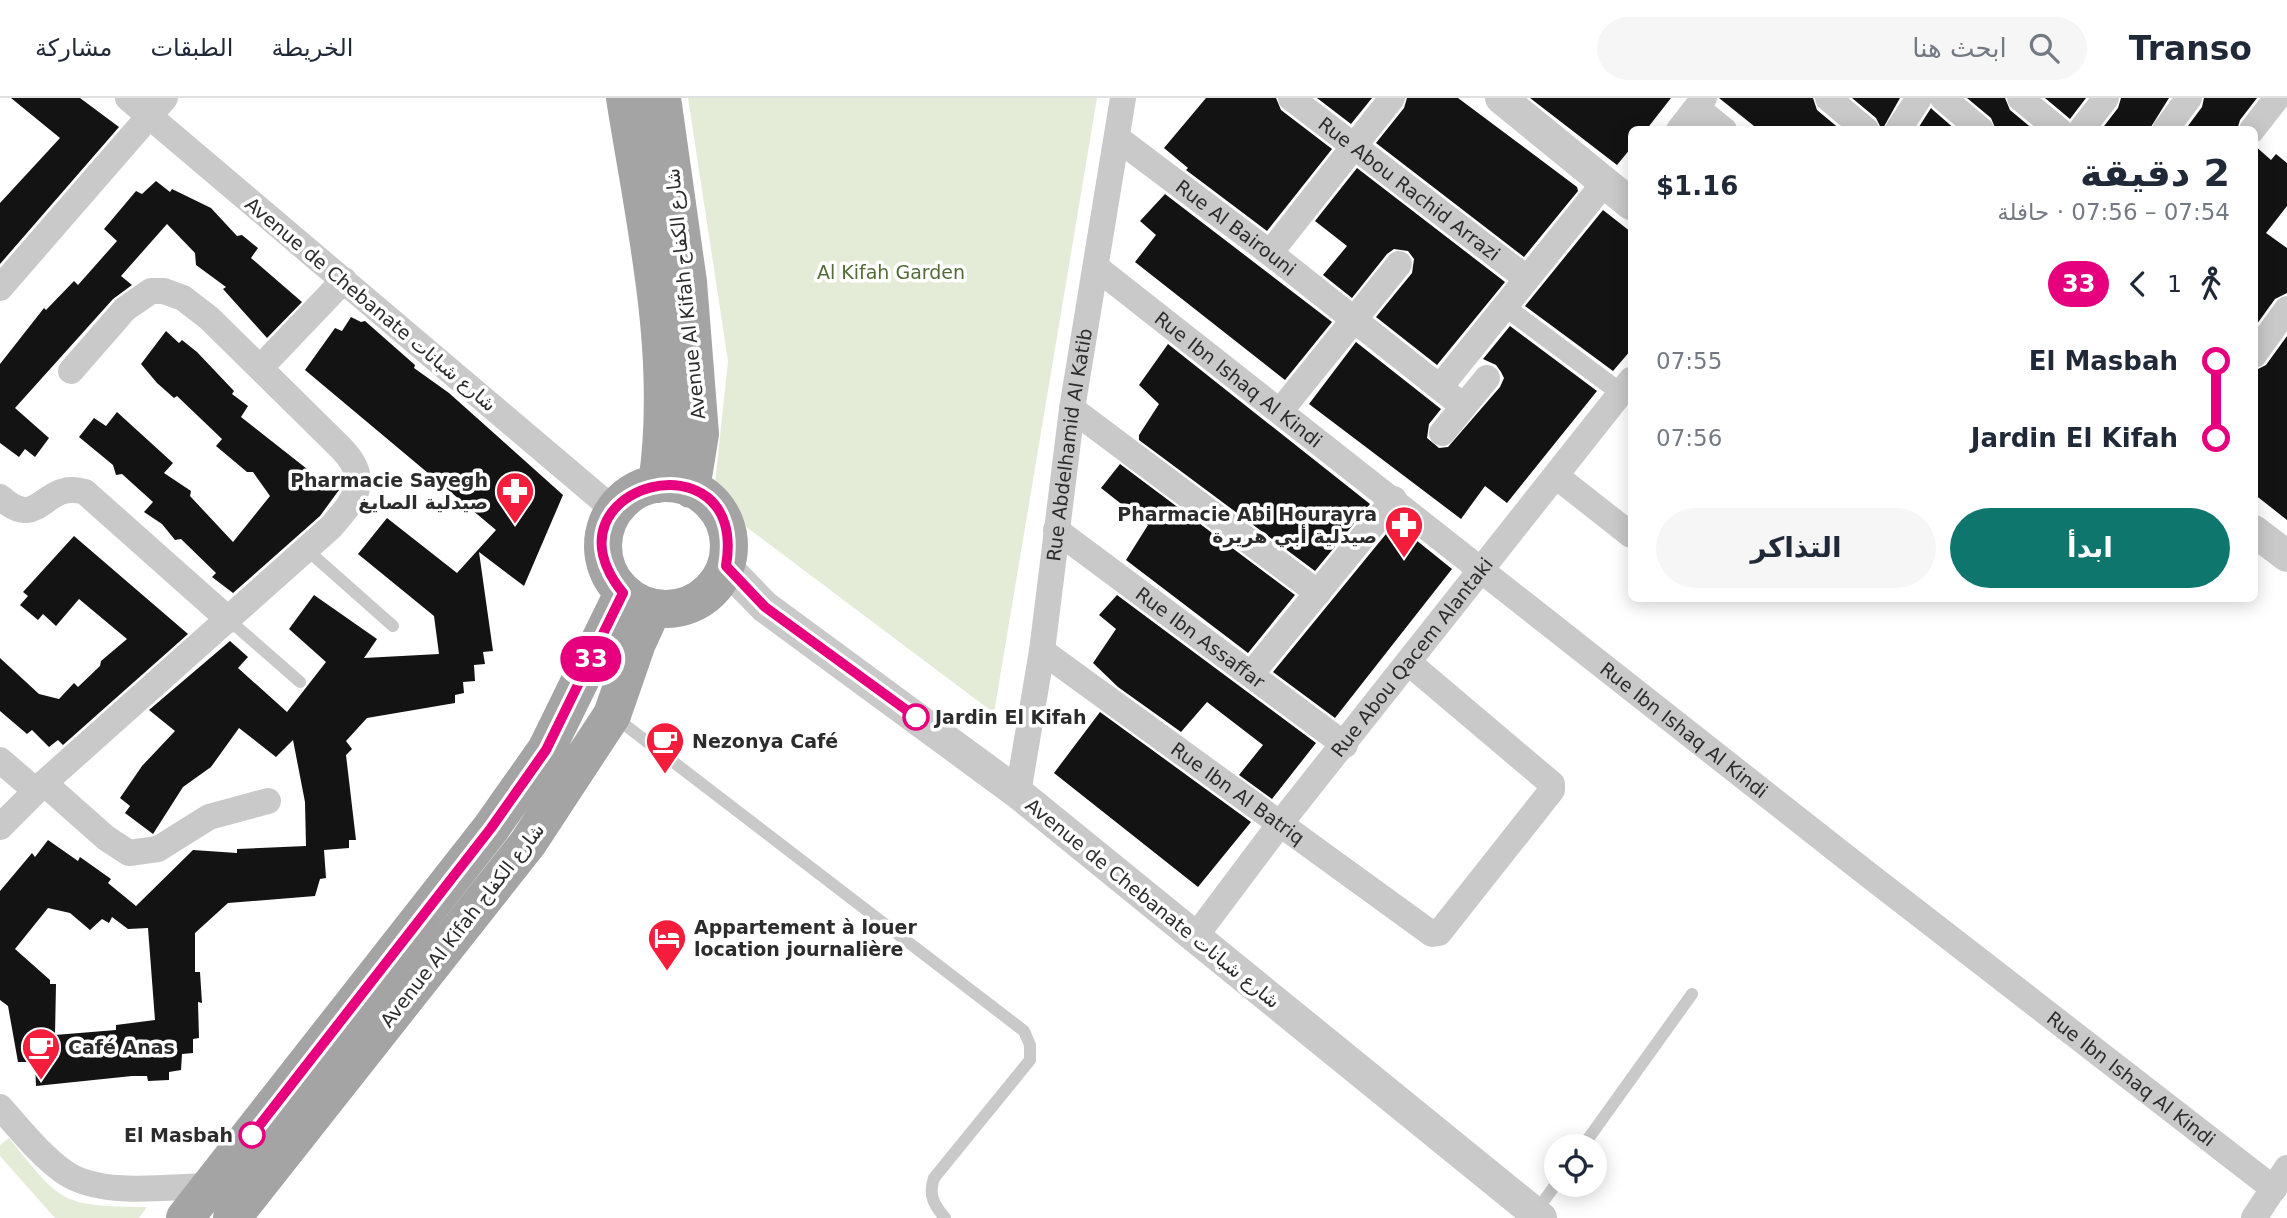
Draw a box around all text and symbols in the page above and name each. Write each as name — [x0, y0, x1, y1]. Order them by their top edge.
search box — [1597, 17, 2087, 80]
icon: search — [2025, 29, 2063, 67]
text: Transo — [2129, 29, 2252, 68]
text: ابحث هنا — [1912, 33, 2007, 63]
text: مشاركة — [35, 34, 112, 62]
text: الطبقات — [150, 34, 233, 62]
text: الخريطة — [271, 34, 353, 62]
street label: Rue Abou Rachid Arrazi — [1314, 112, 1504, 265]
text: 2 دقيقة — [2080, 151, 2230, 195]
street label: Avenue Al Kifah شارع الكفاح — [661, 167, 710, 421]
text: $1.16 — [1656, 171, 1738, 201]
street label: Rue Al Bairouni — [1172, 175, 1300, 280]
street label: Avenue de Chebanate شارع شبانات — [240, 193, 501, 416]
text: 07:54 – 07:56 · حافلة — [1997, 199, 2230, 225]
park label: Al Kifah Garden — [817, 261, 965, 283]
icon: back — [2119, 265, 2157, 303]
icon: walk — [2192, 265, 2230, 303]
text: 33 — [2062, 270, 2095, 298]
text: 1 — [2167, 271, 2182, 297]
street label: Rue Ibn Ishaq Al Kindi — [1150, 307, 1327, 452]
street label: Rue Abdelhamid Al Katib — [1042, 327, 1096, 562]
text: El Masbah — [2029, 346, 2178, 376]
text: 07:55 — [1656, 348, 1722, 374]
text: Jardin El Kifah — [1971, 423, 2178, 453]
text: 07:56 — [1656, 425, 1722, 451]
place label: Pharmacie Sayegh صيدلية الصايغ — [290, 469, 488, 514]
pharmacy icon: Pharmacie Sayegh صيدلية الصايغ — [494, 470, 536, 525]
place label: Pharmacie Abi Hourayra صيدلية أبي هريرة — [1117, 503, 1377, 548]
pharmacy icon: Pharmacie Abi Hourayra صيدلية أبي هريرة — [1383, 504, 1425, 559]
button: التذاكر — [1656, 508, 1936, 588]
button: ابدأ — [1950, 508, 2230, 588]
street label: Rue Abou Qacem Alantaki — [1326, 553, 1497, 761]
street label: Rue Ibn Assaffar — [1132, 582, 1269, 693]
line badge: 33 — [560, 636, 622, 682]
text: 33 — [574, 645, 608, 673]
street label: Rue Ibn Ishaq Al Kindi — [1596, 657, 1772, 802]
marker: Jardin El Kifah — [903, 704, 929, 730]
place label: Jardin El Kifah — [933, 706, 1086, 728]
cafe icon: Nezonya Café — [644, 720, 686, 775]
place label: Nezonya Café — [692, 730, 838, 752]
street label: Rue Ibn Al Batriq — [1167, 737, 1309, 849]
street label: Avenue de Chebanate شارع شبانات — [1021, 794, 1285, 1013]
street label: Avenue Al Kifah شارع الكفاح — [376, 819, 549, 1032]
place label: Appartement à louer location journalière — [694, 916, 917, 960]
hotel icon: Appartement à louer location journalière — [646, 917, 688, 972]
street label: Rue Ibn Ishaq Al Kindi — [2043, 1006, 2220, 1150]
cafe icon: Café Anas — [20, 1026, 62, 1081]
place label: Café Anas — [68, 1036, 175, 1058]
marker: El Masbah — [239, 1122, 265, 1148]
place label: El Masbah — [124, 1124, 233, 1146]
map controls — [1544, 1134, 1607, 1197]
button: locate — [1544, 1134, 1607, 1197]

